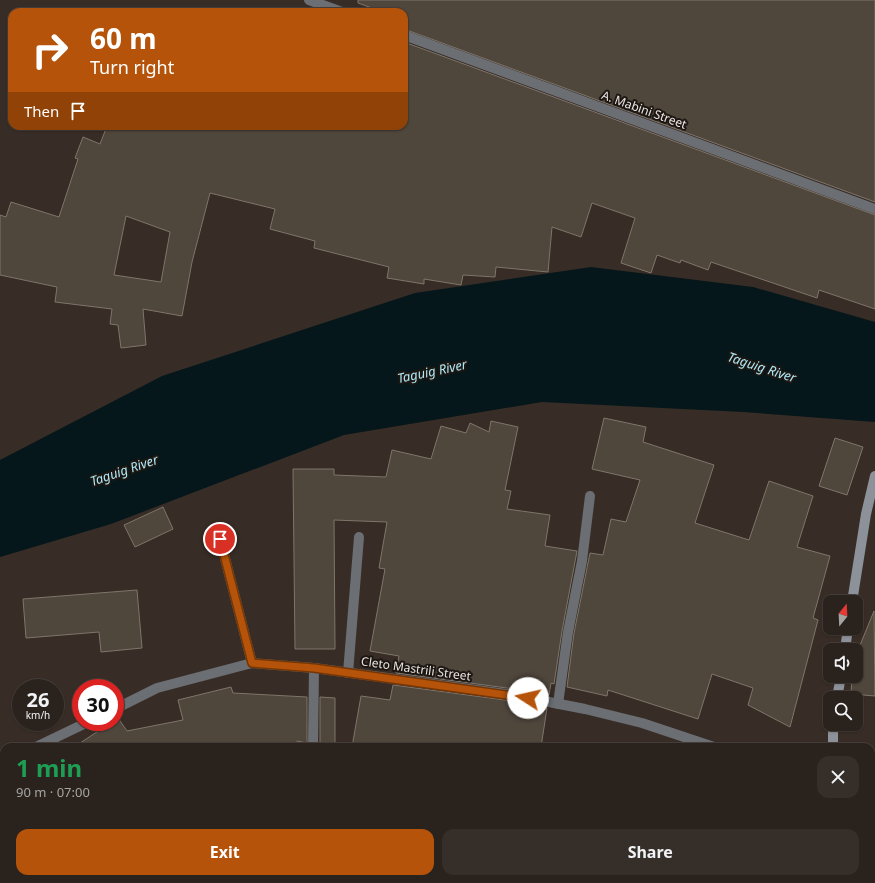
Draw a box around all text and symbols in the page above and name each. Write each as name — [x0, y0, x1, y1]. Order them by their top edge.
text: 60 m — [90, 19, 157, 57]
icon: right — [24, 24, 76, 76]
text: Turn right — [90, 55, 174, 79]
street label: A. Mabini Street — [599, 86, 690, 133]
icon: arrive — [67, 100, 89, 122]
text: Then — [24, 101, 59, 121]
water label: Taguig River — [726, 348, 799, 387]
water label: Taguig River — [396, 355, 469, 387]
water label: Taguig River — [88, 450, 161, 490]
pin — [203, 522, 237, 556]
icon: arrive — [209, 528, 231, 550]
north arrow — [823, 595, 863, 635]
map controls — [823, 595, 863, 731]
button: sound — [823, 643, 863, 683]
street label: Cleto Mastrili Street — [360, 652, 473, 685]
position arrow — [507, 677, 549, 719]
speed limit sign: 30 — [72, 679, 124, 731]
text: 26 — [27, 686, 49, 713]
button: search — [823, 691, 863, 731]
text: km/h — [26, 708, 50, 722]
text: 1 min — [16, 751, 82, 784]
button: close — [817, 756, 859, 798]
text: 90 m · 07:00 — [16, 783, 90, 801]
button: Exit — [16, 829, 434, 875]
button: Share — [442, 829, 859, 875]

